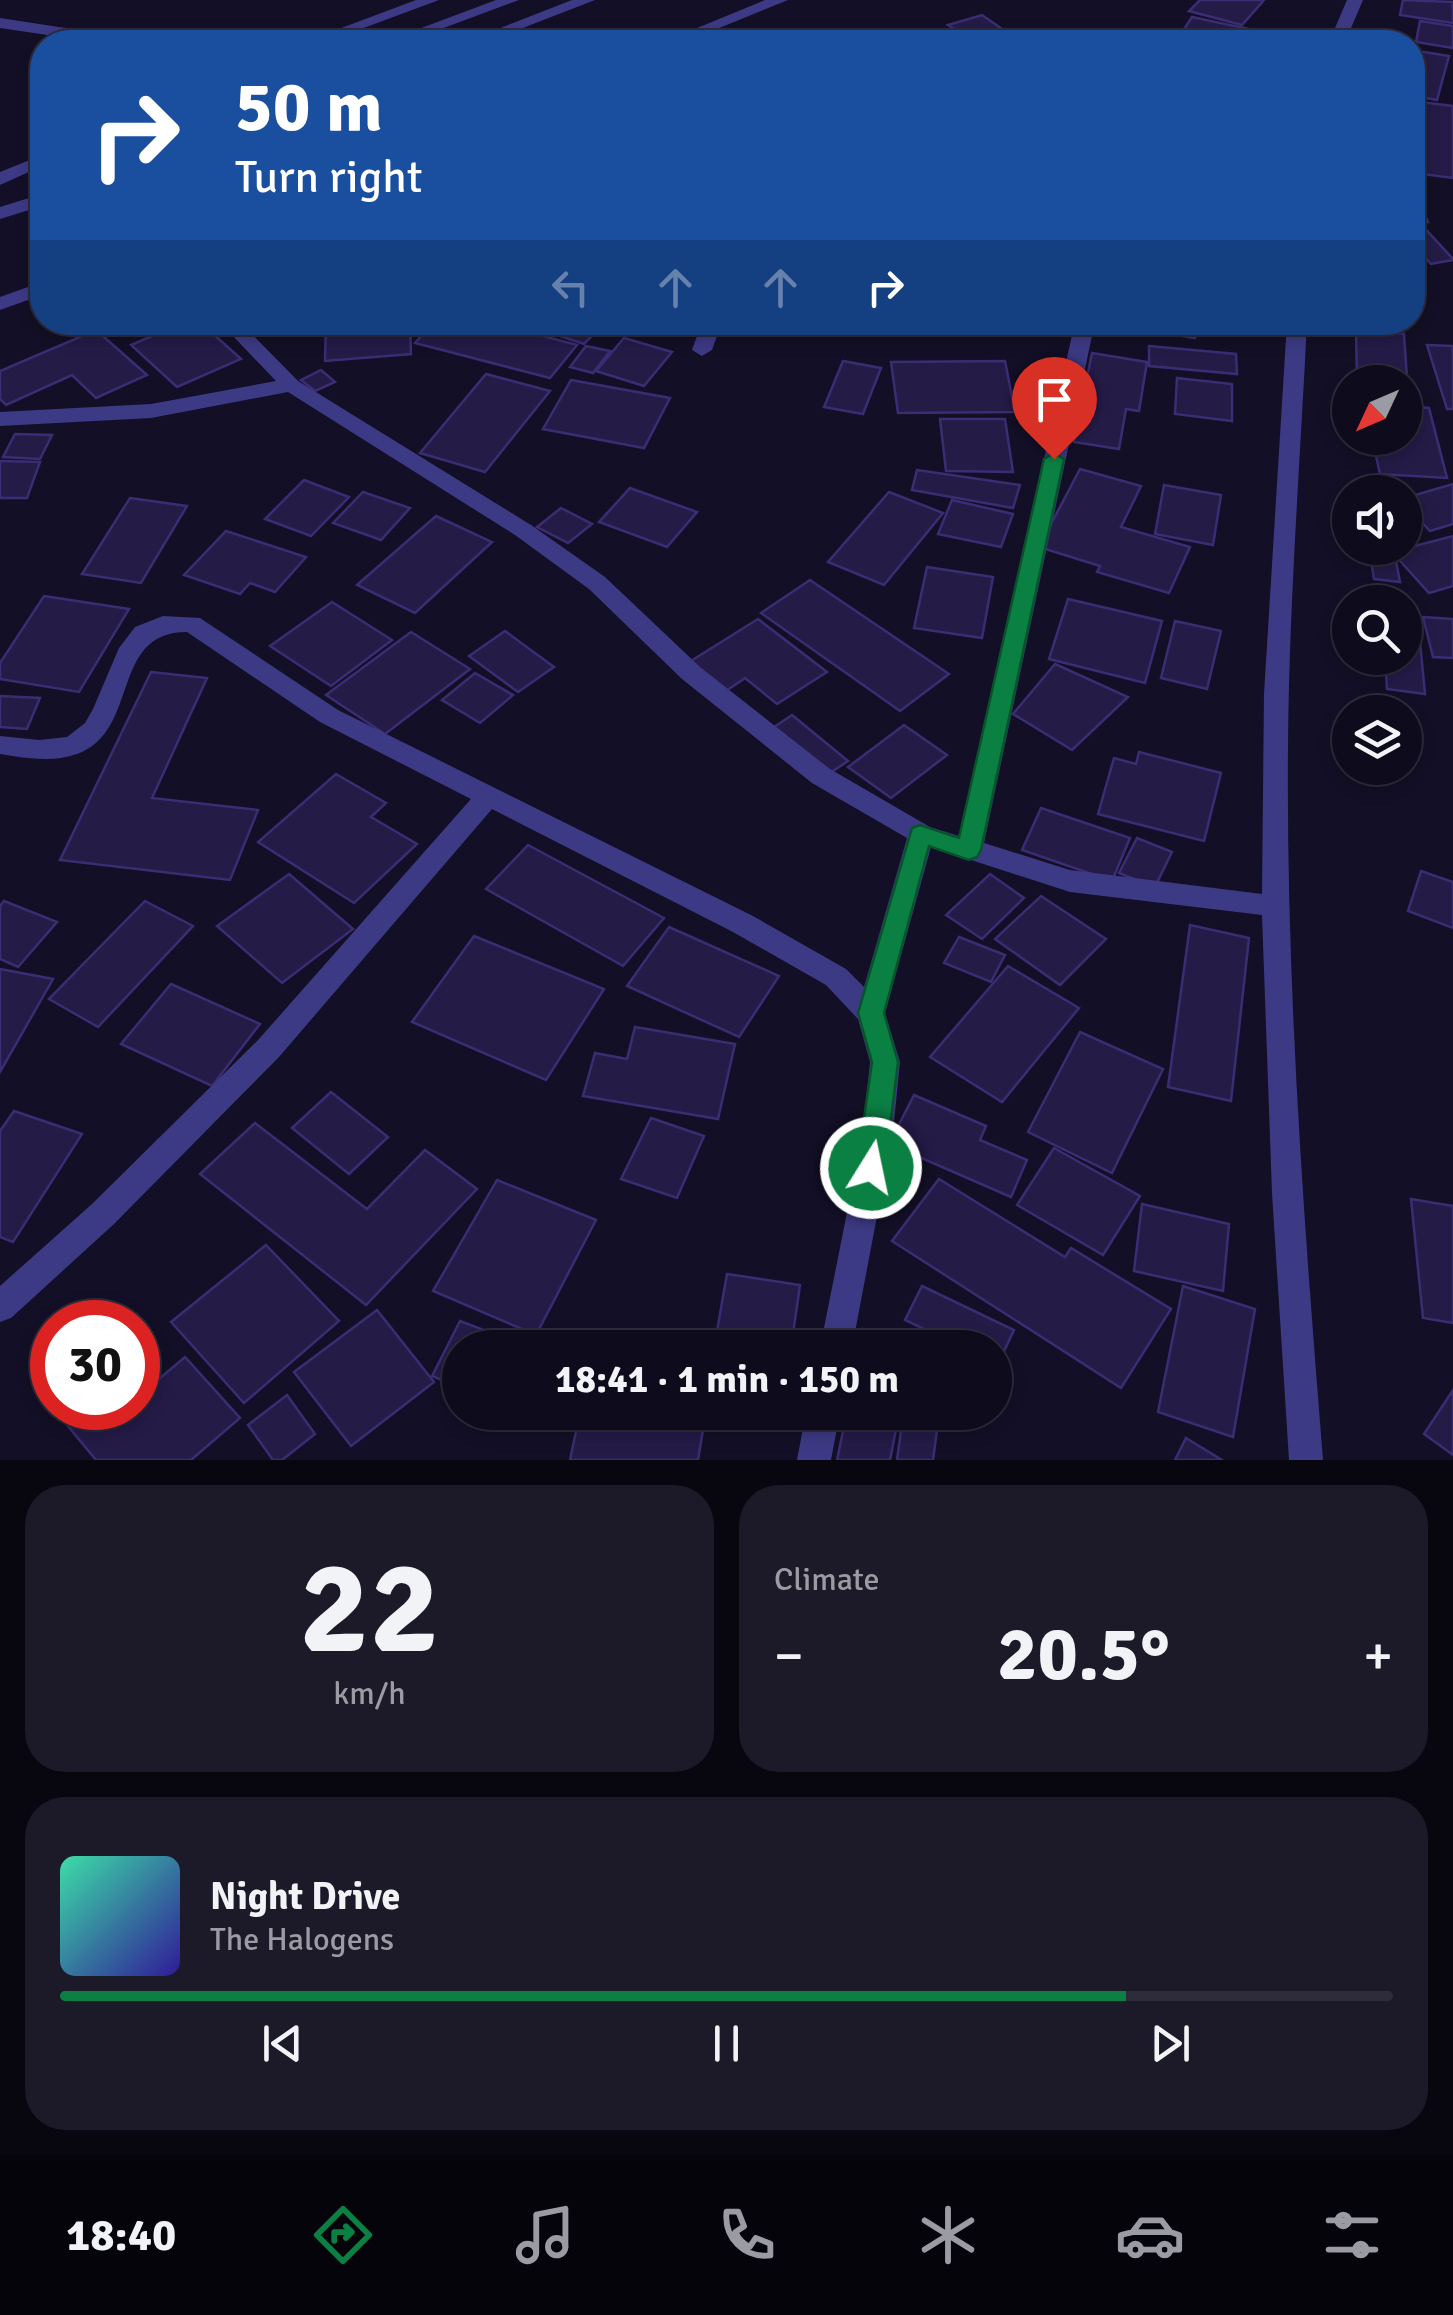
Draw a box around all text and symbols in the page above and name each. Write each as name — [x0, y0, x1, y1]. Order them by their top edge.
text: 50 m — [235, 64, 383, 150]
icon: right — [70, 70, 200, 200]
text: Turn right — [235, 150, 423, 205]
icon: left — [543, 260, 598, 315]
icon: ahead — [648, 260, 703, 315]
icon: ahead — [753, 260, 808, 315]
icon: right — [858, 260, 913, 315]
pin — [1012, 357, 1097, 460]
north arrow — [1332, 365, 1422, 455]
map controls — [1332, 365, 1422, 785]
icon: arrive — [1027, 372, 1082, 427]
button: sound — [1332, 475, 1422, 565]
button: search — [1332, 585, 1422, 675]
button: layers — [1332, 695, 1422, 785]
position arrow — [819, 1116, 923, 1220]
speed limit sign: 30 — [30, 1300, 160, 1430]
text: 18:41 · 1 min · 150 m — [555, 1356, 899, 1403]
text: 22 — [299, 1529, 440, 1689]
text: Climate — [774, 1560, 880, 1599]
text: 20.5° — [997, 1608, 1170, 1701]
text: − — [774, 1622, 804, 1690]
text: + — [1363, 1622, 1393, 1690]
text: km/h — [333, 1674, 406, 1713]
text: Night Drive — [210, 1873, 400, 1920]
text: The Halogens — [210, 1920, 394, 1959]
icon: previous — [255, 2016, 310, 2071]
icon: pause — [699, 2016, 754, 2071]
icon: next — [1143, 2016, 1198, 2071]
icon: directions — [308, 2200, 378, 2270]
icon: music — [510, 2200, 580, 2270]
icon: phone — [712, 2200, 782, 2270]
icon: climate — [913, 2200, 983, 2270]
icon: car — [1115, 2200, 1185, 2270]
icon: filters — [1317, 2200, 1387, 2270]
text: 18:40 — [66, 2208, 176, 2263]

